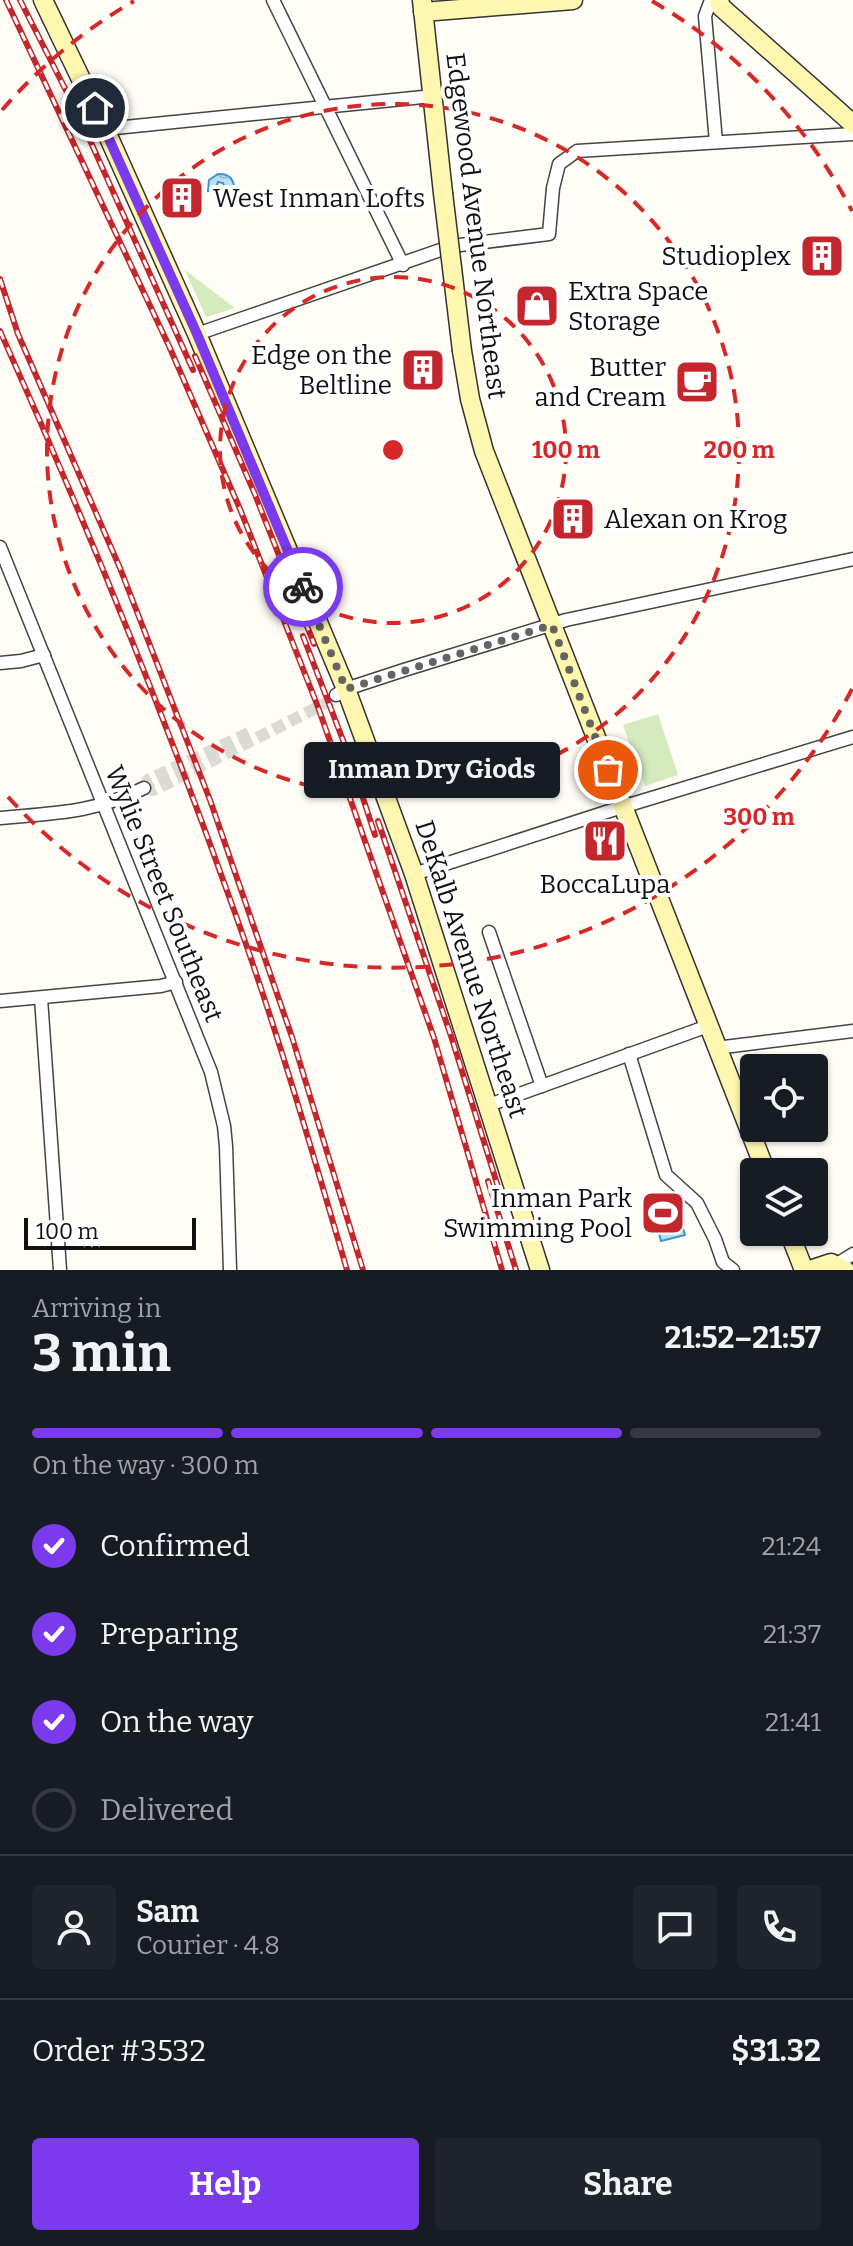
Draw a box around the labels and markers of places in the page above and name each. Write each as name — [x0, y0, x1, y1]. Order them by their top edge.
pin — [61, 74, 129, 142]
building icon: West Inman Lofts — [158, 174, 206, 222]
place label: West Inman Lofts — [213, 183, 425, 214]
building icon: Studioplex — [798, 232, 846, 280]
place label: Studioplex — [661, 241, 791, 272]
place label: Extra Space Storage — [568, 276, 709, 337]
shop icon: Extra Space Storage — [513, 282, 561, 330]
place label: Edge on the Beltline — [251, 340, 392, 401]
building icon: Edge on the Beltline — [399, 346, 447, 394]
place label: Butter and Cream — [535, 352, 666, 413]
cafe icon: Butter and Cream — [673, 358, 721, 406]
centre of rings — [379, 436, 407, 464]
building icon: Alexan on Krog — [549, 495, 597, 543]
place label: Alexan on Krog — [604, 504, 787, 535]
pin — [574, 736, 642, 804]
callout: Inman Dry Giods — [304, 742, 560, 798]
restaurant icon: BoccaLupa — [581, 817, 629, 865]
place label: BoccaLupa — [539, 869, 671, 900]
place label: Inman Park Swimming Pool — [443, 1183, 632, 1244]
sports icon: Inman Park Swimming Pool — [639, 1189, 687, 1237]

